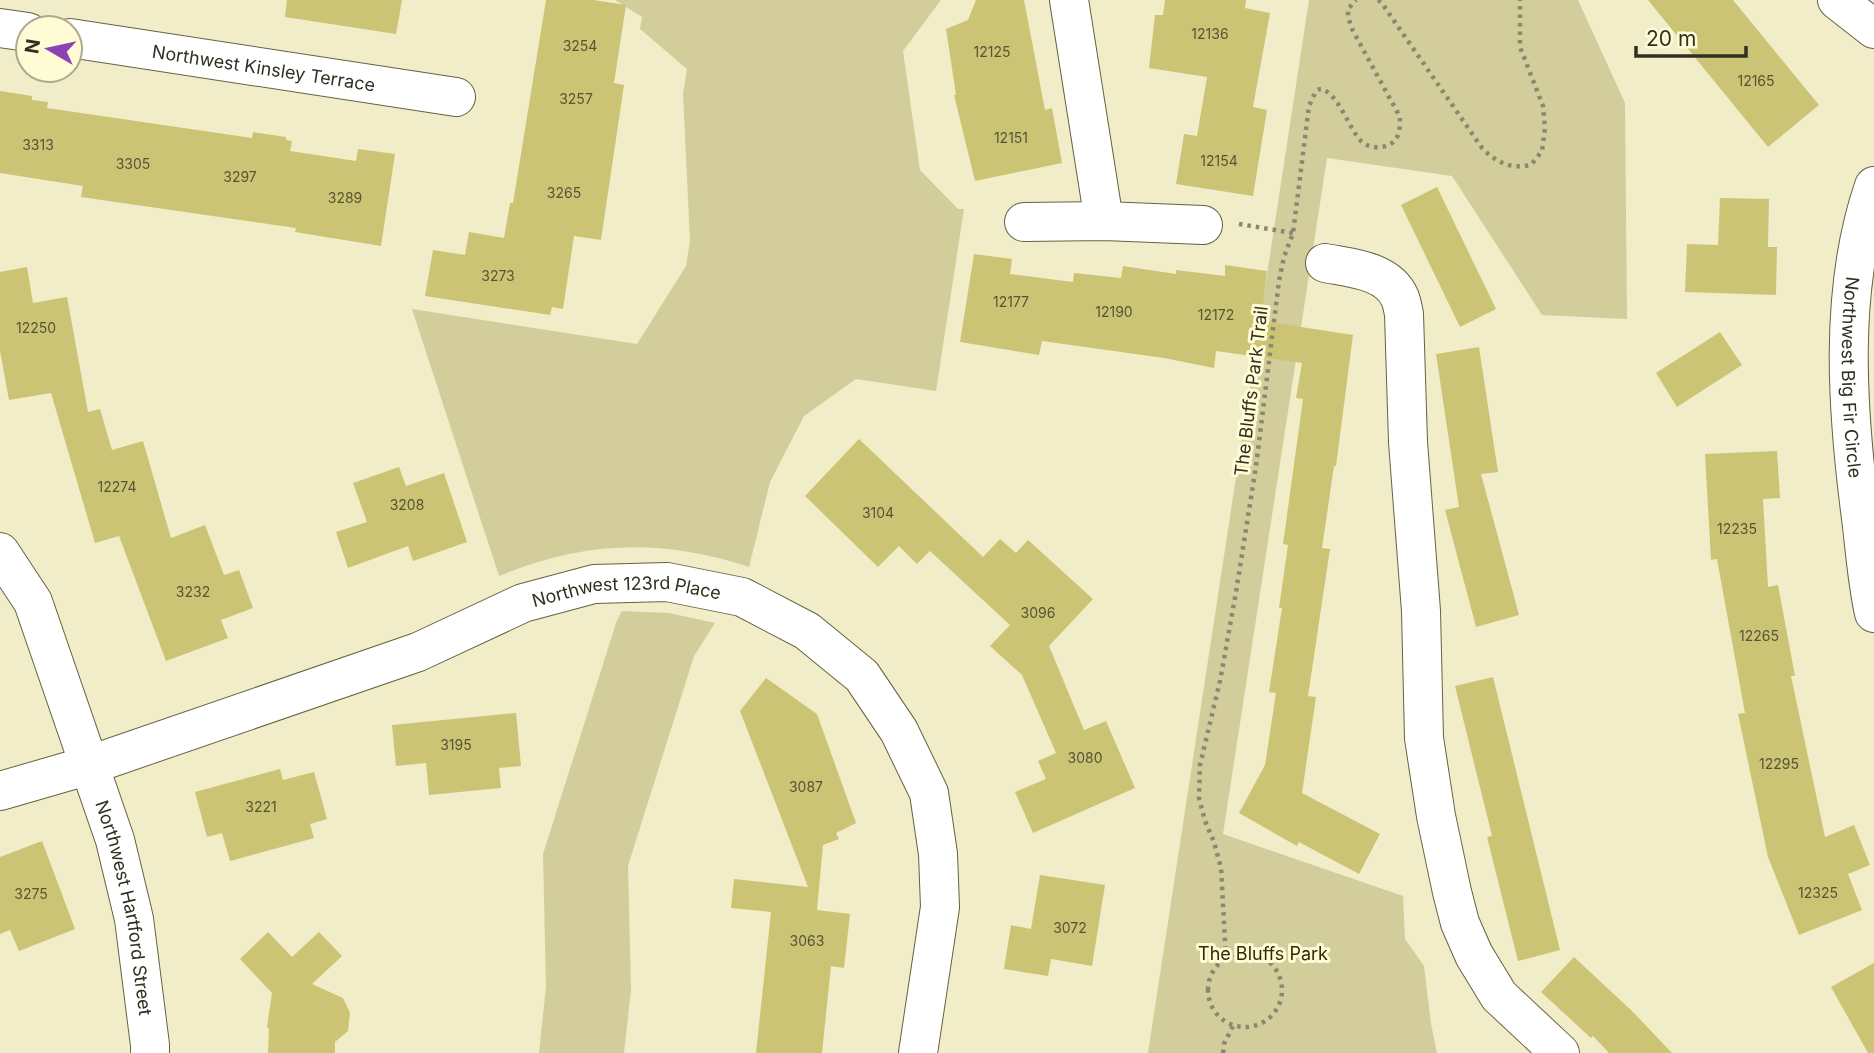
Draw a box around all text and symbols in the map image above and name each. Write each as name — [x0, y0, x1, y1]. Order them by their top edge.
north arrow — [14, 14, 84, 84]
scale bar — [1636, 14, 1746, 58]
house number: 12136 — [1191, 25, 1229, 42]
text: 20 m — [1646, 26, 1696, 51]
text: N — [20, 37, 45, 55]
house number: 3254 — [563, 37, 597, 54]
street label: Northwest Kinsley Terrace — [151, 40, 377, 95]
house number: 12125 — [974, 43, 1010, 60]
house number: 12165 — [1737, 72, 1775, 89]
house number: 3257 — [559, 90, 593, 107]
house number: 12151 — [994, 129, 1028, 146]
house number: 3313 — [22, 136, 54, 153]
house number: 12154 — [1200, 152, 1238, 169]
house number: 3305 — [116, 155, 150, 172]
house number: 3297 — [223, 168, 257, 185]
house number: 3265 — [547, 184, 581, 201]
house number: 3289 — [328, 189, 362, 206]
house number: 3273 — [481, 267, 515, 284]
street label: Northwest Big Fir Circle — [1838, 276, 1867, 479]
house number: 12177 — [993, 293, 1029, 310]
house number: 12190 — [1095, 303, 1133, 320]
street label: The Bluffs Park Trail — [1230, 305, 1272, 477]
house number: 12172 — [1198, 306, 1234, 323]
house number: 12250 — [16, 319, 56, 336]
house number: 12274 — [98, 478, 136, 495]
house number: 3208 — [390, 496, 424, 513]
house number: 3104 — [862, 504, 894, 521]
house number: 12235 — [1717, 520, 1757, 537]
street label: Northwest 123rd Place — [529, 571, 723, 611]
house number: 3232 — [176, 583, 210, 600]
house number: 3096 — [1021, 604, 1055, 621]
house number: 12265 — [1739, 627, 1779, 644]
house number: 3195 — [440, 736, 472, 753]
house number: 3080 — [1068, 749, 1102, 766]
house number: 12295 — [1759, 755, 1799, 772]
house number: 3087 — [789, 778, 823, 795]
street label: Northwest Hartford Street — [92, 797, 157, 1017]
house number: 3221 — [245, 798, 277, 815]
house number: 12325 — [1798, 884, 1838, 901]
house number: 3275 — [14, 885, 48, 902]
house number: 3072 — [1053, 919, 1087, 936]
house number: 3063 — [790, 932, 824, 949]
park label: The Bluffs Park — [1198, 943, 1328, 964]

